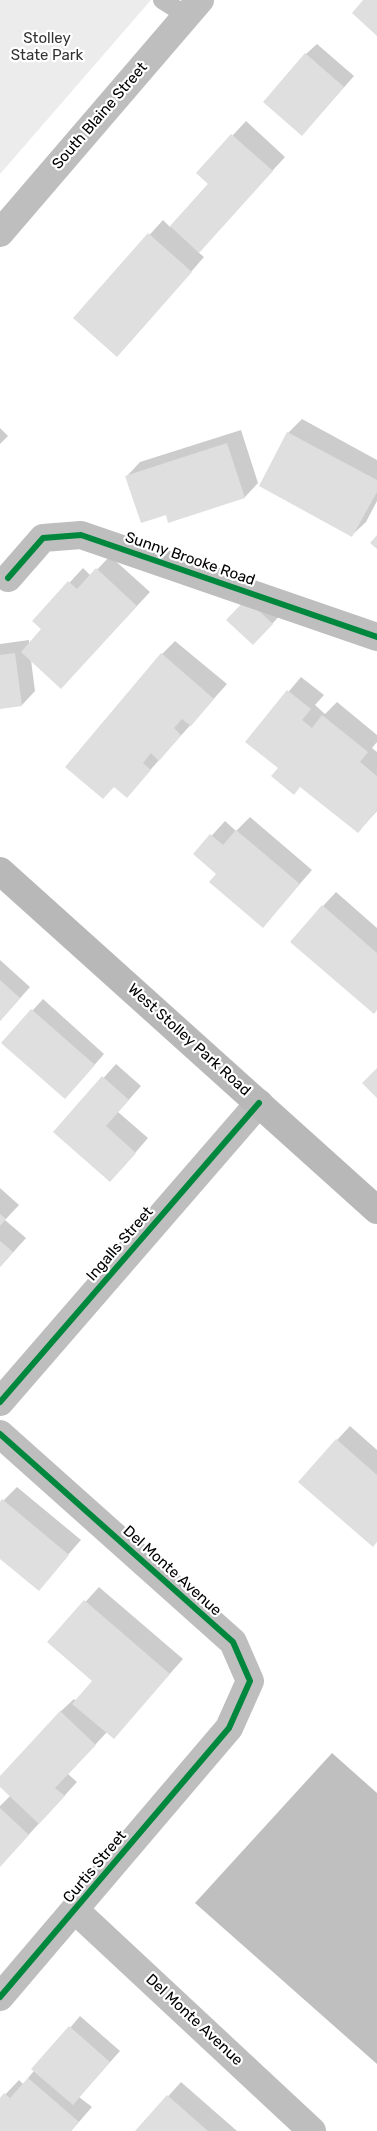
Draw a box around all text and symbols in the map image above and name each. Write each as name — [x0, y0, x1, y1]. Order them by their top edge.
park label: Stolley State Park — [11, 30, 83, 65]
street label: South Blaine Street — [49, 59, 151, 173]
street label: Sunny Brooke Road — [123, 528, 257, 590]
street label: West Stolley Park Road — [124, 980, 254, 1100]
street label: Ingalls Street — [83, 1203, 157, 1285]
street label: Del Monte Avenue — [119, 1522, 225, 1620]
street label: Curtis Street — [60, 1827, 130, 1907]
street label: Del Monte Avenue — [142, 1970, 246, 2070]

